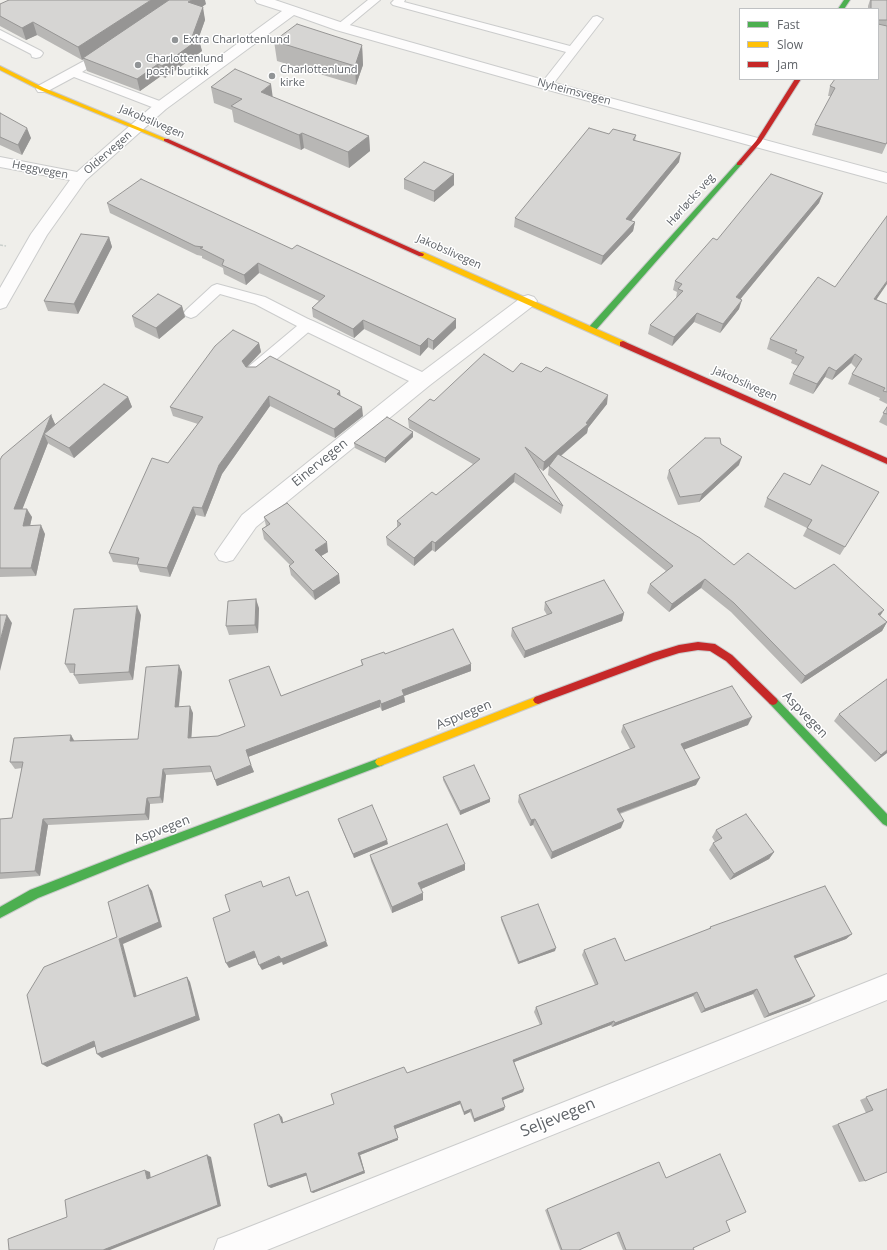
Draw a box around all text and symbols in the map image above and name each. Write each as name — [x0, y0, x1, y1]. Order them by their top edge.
legend — [739, 8, 879, 80]
text: Fast — [777, 16, 800, 33]
place label: Extra Charlottenlund — [183, 33, 290, 47]
marker: Extra Charlottenlund — [170, 35, 180, 45]
text: Slow — [777, 36, 803, 53]
place label: Charlottenlund post i butikk — [146, 52, 223, 78]
text: Jam — [777, 56, 798, 73]
marker: Charlottenlund post i butikk — [133, 60, 143, 70]
place label: Charlottenlund kirke — [280, 63, 357, 89]
marker: Charlottenlund kirke — [267, 71, 277, 81]
street label: Nyheimsvegen — [536, 76, 612, 108]
street label: Jakobslivegen — [117, 102, 187, 142]
street label: Oldervegen — [81, 129, 135, 177]
street label: Heggvegen — [11, 158, 69, 182]
street label: Hørløcks veg — [664, 171, 718, 229]
street label: Jakobslivegen — [415, 232, 483, 272]
street label: Jakobslivegen — [711, 364, 779, 404]
street label: Einervegen — [289, 436, 351, 490]
street label: Aspvegen — [779, 689, 831, 741]
street label: Aspvegen — [434, 697, 494, 733]
street label: Aspvegen — [132, 812, 192, 848]
street label: Seljevegen — [518, 1094, 598, 1142]

